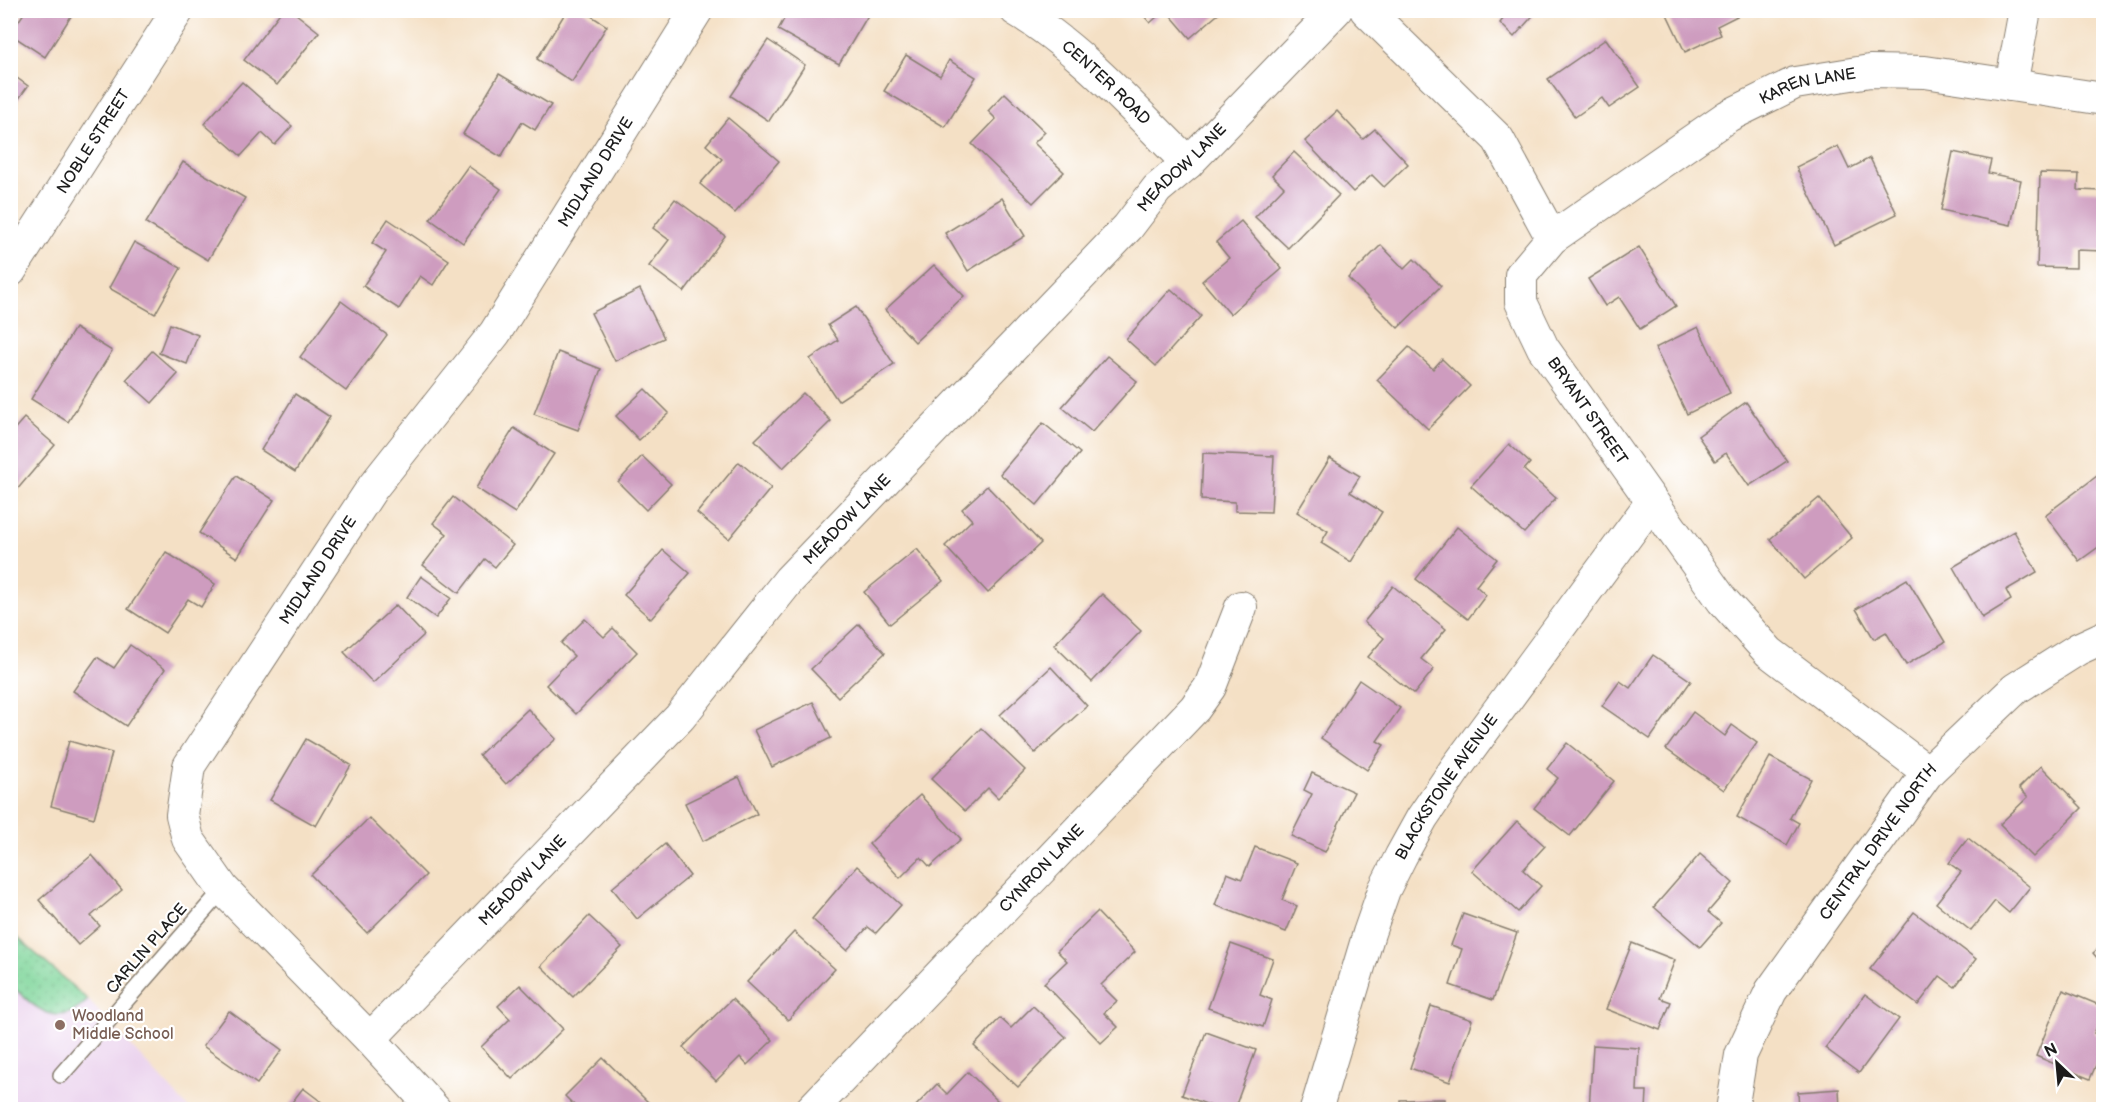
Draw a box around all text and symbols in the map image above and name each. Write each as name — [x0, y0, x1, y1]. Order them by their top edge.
street label: CENTER ROAD — [1058, 37, 1154, 129]
street label: KAREN LANE — [1756, 64, 1857, 109]
street label: NOBLE STREET — [53, 86, 134, 197]
street label: MIDLAND DRIVE — [554, 114, 637, 231]
street label: MEADOW LANE — [1134, 120, 1230, 216]
street label: BRYANT STREET — [1543, 354, 1631, 469]
street label: MEADOW LANE — [799, 470, 895, 569]
street label: MIDLAND DRIVE — [275, 512, 361, 628]
street label: BLACKSTONE AVENUE — [1391, 710, 1502, 863]
street label: CENTRAL DRIVE NORTH — [1815, 759, 1940, 924]
street label: CYNRON LANE — [995, 821, 1088, 916]
street label: MEADOW LANE — [475, 831, 570, 930]
street label: CARLIN PLACE — [103, 900, 191, 998]
place label: Woodland Middle School — [72, 1007, 174, 1044]
marker: Woodland Middle School — [53, 1018, 67, 1032]
north arrow — [2027, 1033, 2087, 1093]
text: N — [2042, 1040, 2061, 1062]

